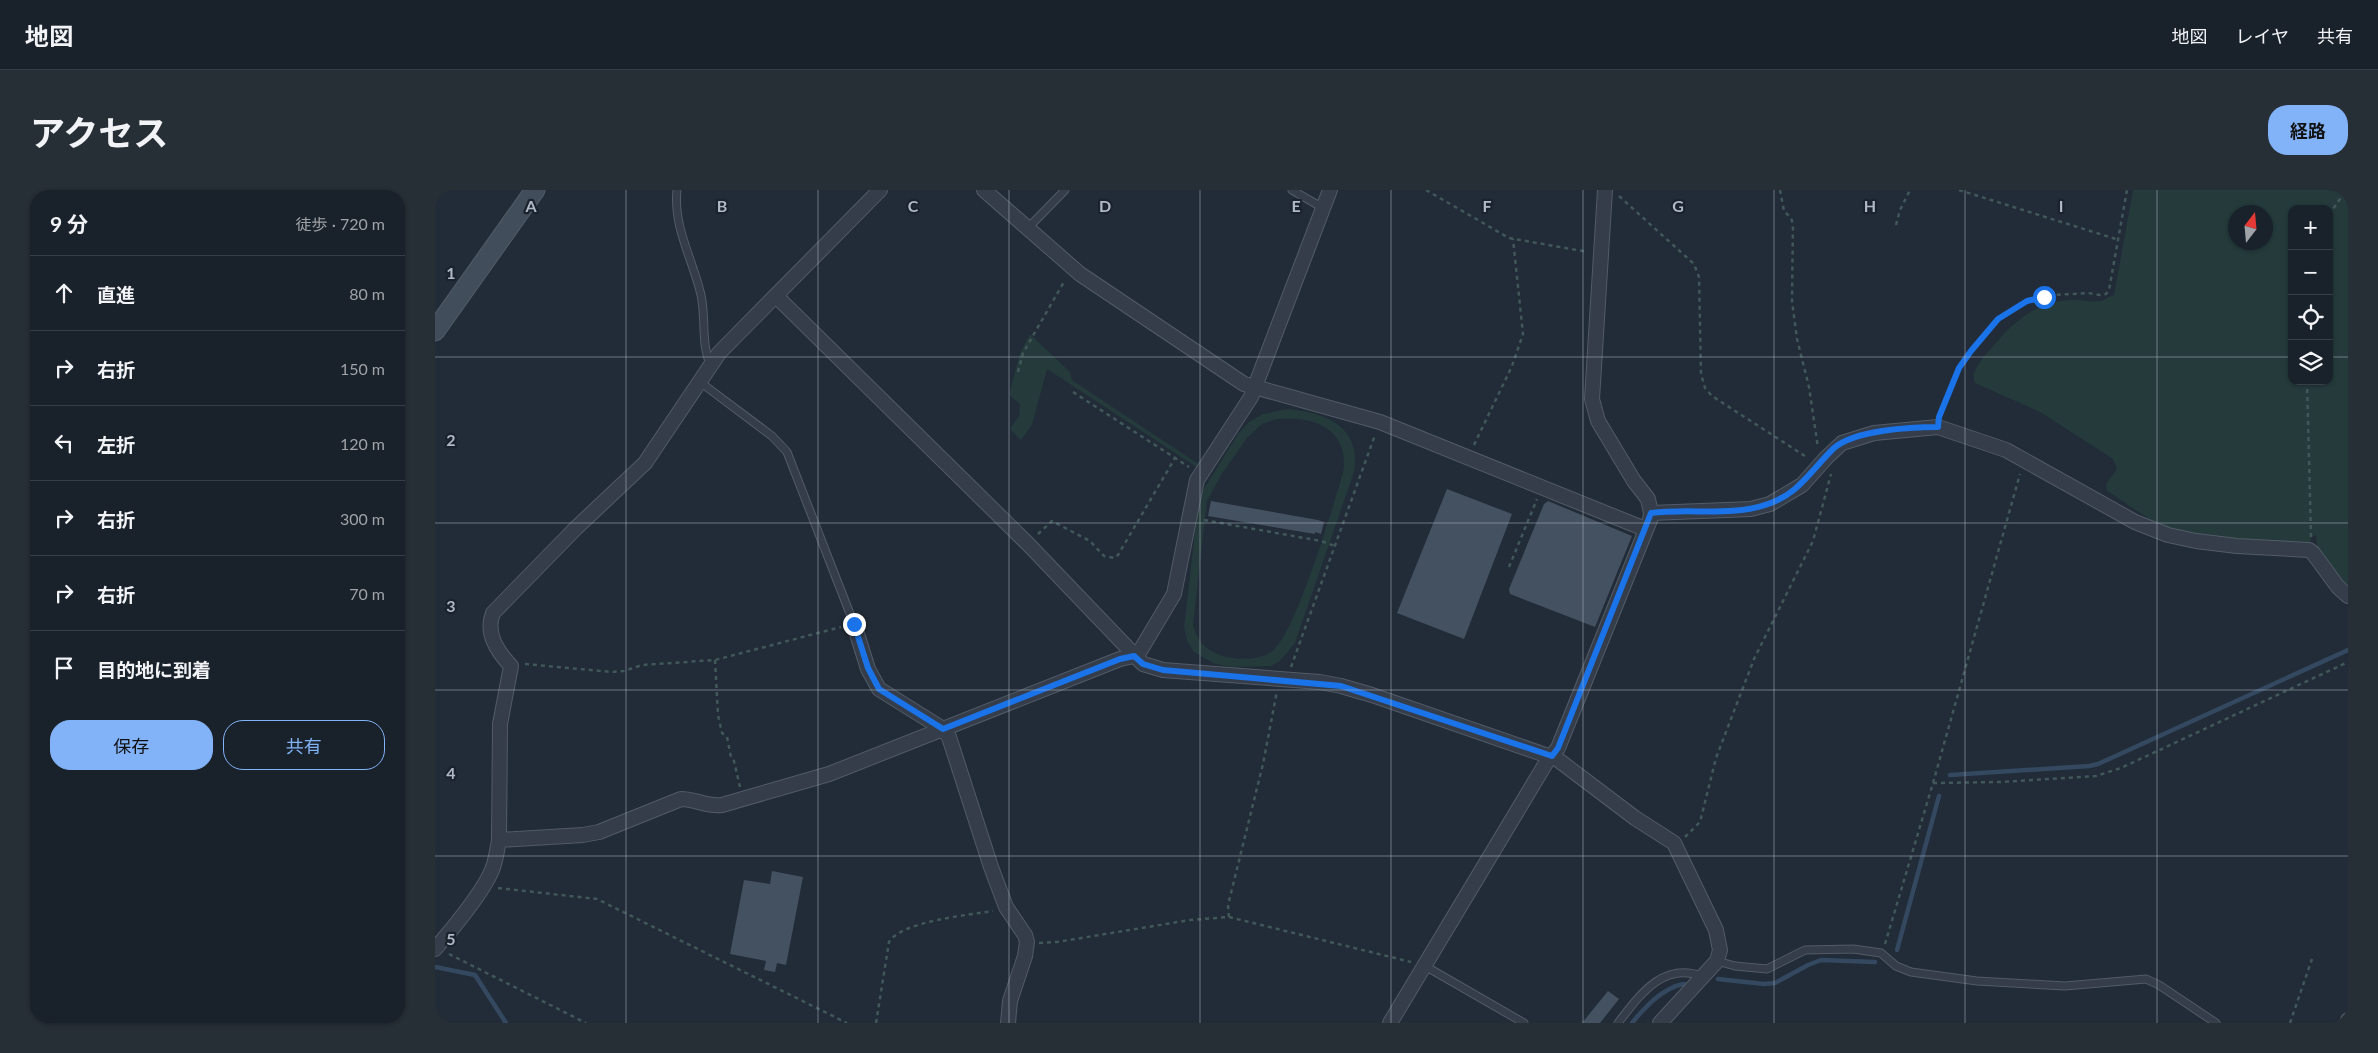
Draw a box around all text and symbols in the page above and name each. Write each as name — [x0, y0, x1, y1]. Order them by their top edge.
text: 地図 — [25, 21, 73, 50]
text: 地図 — [2172, 25, 2208, 47]
text: レイヤ — [2236, 25, 2289, 47]
text: 共有 — [2317, 25, 2353, 47]
button: 経路 — [2268, 105, 2348, 155]
text: アクセス — [30, 111, 168, 153]
text: A — [524, 196, 537, 215]
text: B — [717, 196, 727, 215]
text: C — [908, 196, 919, 215]
text: D — [1099, 196, 1111, 215]
text: E — [1291, 196, 1301, 215]
text: F — [1482, 196, 1492, 215]
text: G — [1672, 196, 1684, 215]
text: H — [1864, 196, 1876, 215]
text: I — [2059, 196, 2063, 215]
north arrow — [2228, 205, 2273, 250]
map controls — [2288, 205, 2333, 385]
button: + — [2288, 205, 2333, 250]
text: 9 分 — [50, 211, 88, 236]
text: 徒歩 · 720 m — [296, 214, 385, 233]
button: − — [2288, 250, 2333, 295]
text: 1 — [446, 263, 456, 282]
icon: ahead — [50, 279, 78, 307]
text: 直進 — [97, 283, 135, 306]
text: 80 m — [349, 284, 385, 303]
route start — [2033, 286, 2056, 309]
button: locate — [2288, 295, 2333, 340]
button: layers — [2288, 340, 2333, 385]
icon: right — [50, 354, 78, 382]
text: 右折 — [97, 358, 135, 381]
text: 150 m — [340, 359, 385, 378]
icon: left — [50, 429, 78, 457]
text: 2 — [446, 430, 456, 449]
text: 左折 — [97, 433, 135, 456]
text: 120 m — [340, 434, 385, 453]
icon: right — [50, 504, 78, 532]
text: 右折 — [97, 508, 135, 531]
text: 300 m — [340, 509, 385, 528]
icon: right — [50, 579, 78, 607]
text: 右折 — [97, 583, 135, 606]
text: 70 m — [349, 584, 385, 603]
text: 3 — [446, 596, 456, 615]
route end — [843, 613, 866, 636]
icon: arrive — [50, 654, 78, 682]
text: 目的地に到着 — [97, 658, 211, 681]
button: 保存 — [50, 720, 213, 770]
button: 共有 — [223, 720, 385, 770]
text: 4 — [446, 763, 456, 782]
text: 5 — [446, 929, 456, 948]

